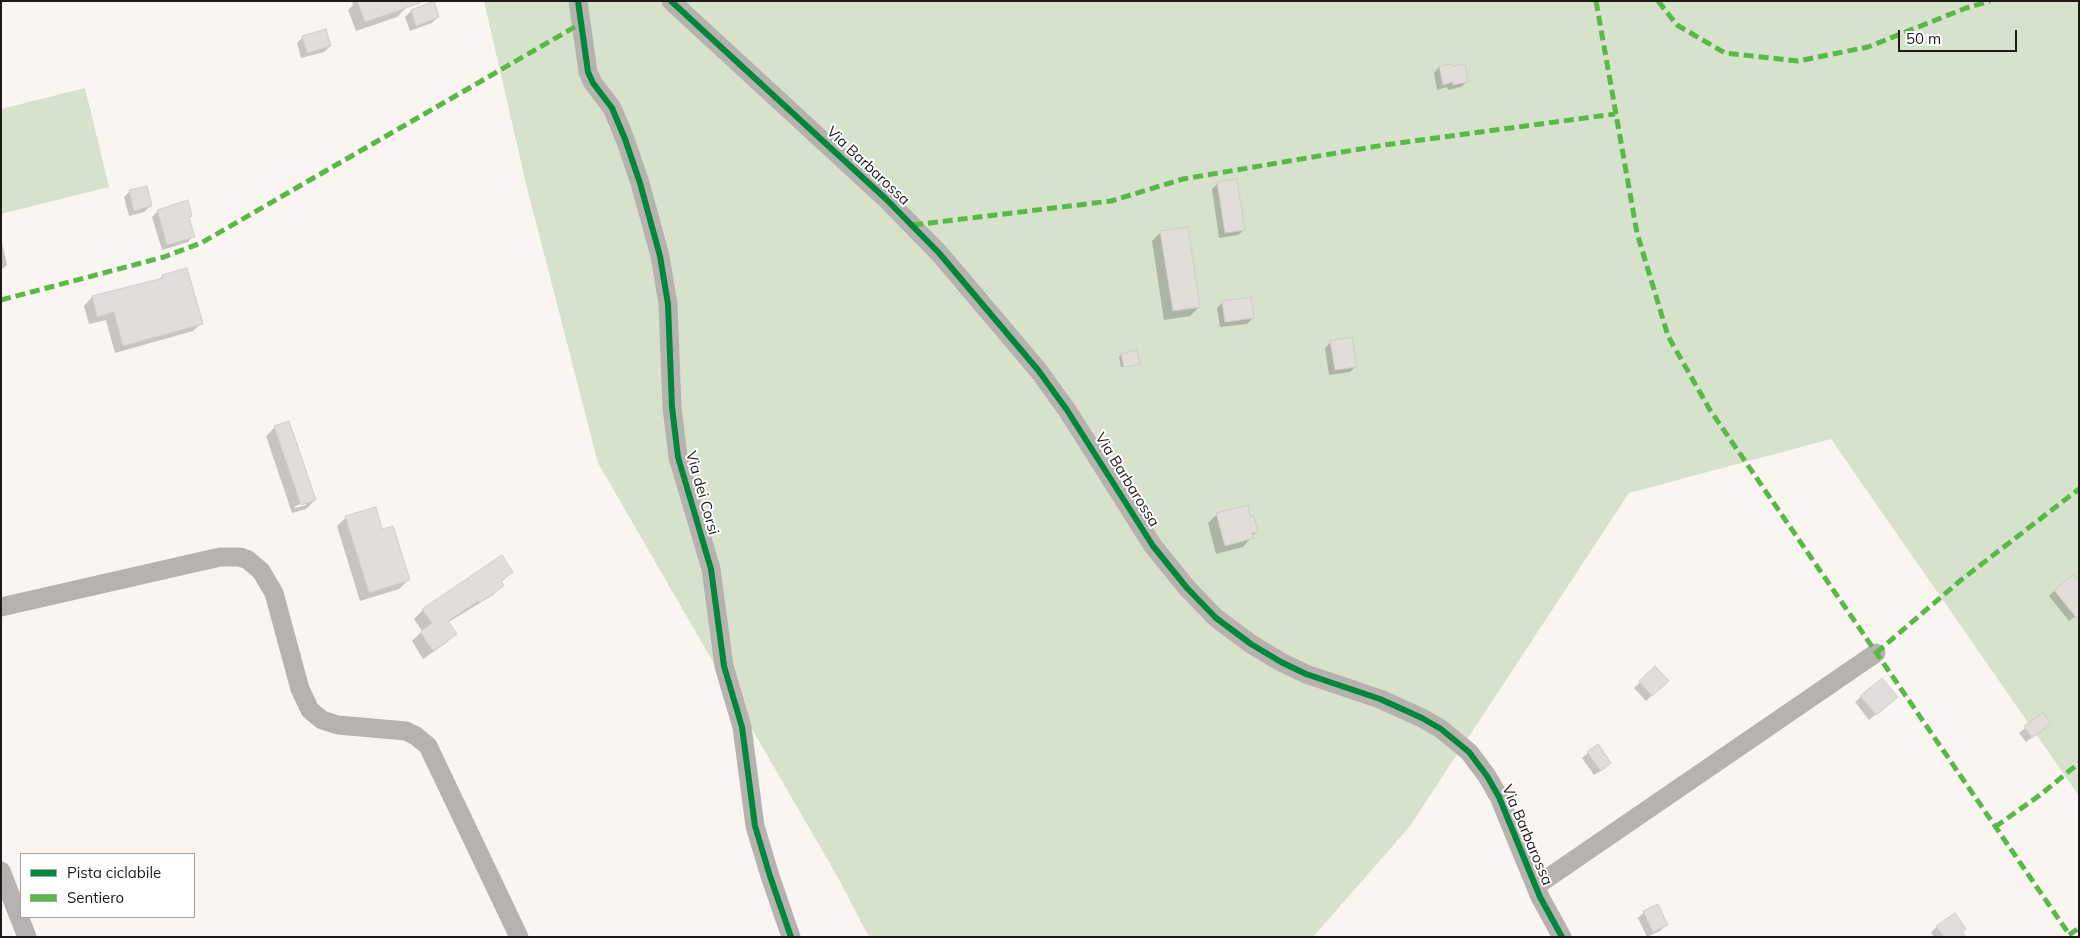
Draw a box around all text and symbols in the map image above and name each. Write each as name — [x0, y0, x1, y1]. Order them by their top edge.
scale bar — [1900, 20, 2019, 52]
text: 50 m — [1906, 29, 1941, 48]
street label: Via Barbarossa — [823, 123, 913, 209]
street label: Via Barbarossa — [1091, 430, 1163, 530]
street label: Via dei Corsi — [681, 449, 723, 537]
street label: Via Barbarossa — [1498, 782, 1556, 888]
legend — [20, 853, 195, 918]
text: Pista ciclabile — [67, 863, 161, 882]
text: Sentiero — [67, 888, 124, 907]

